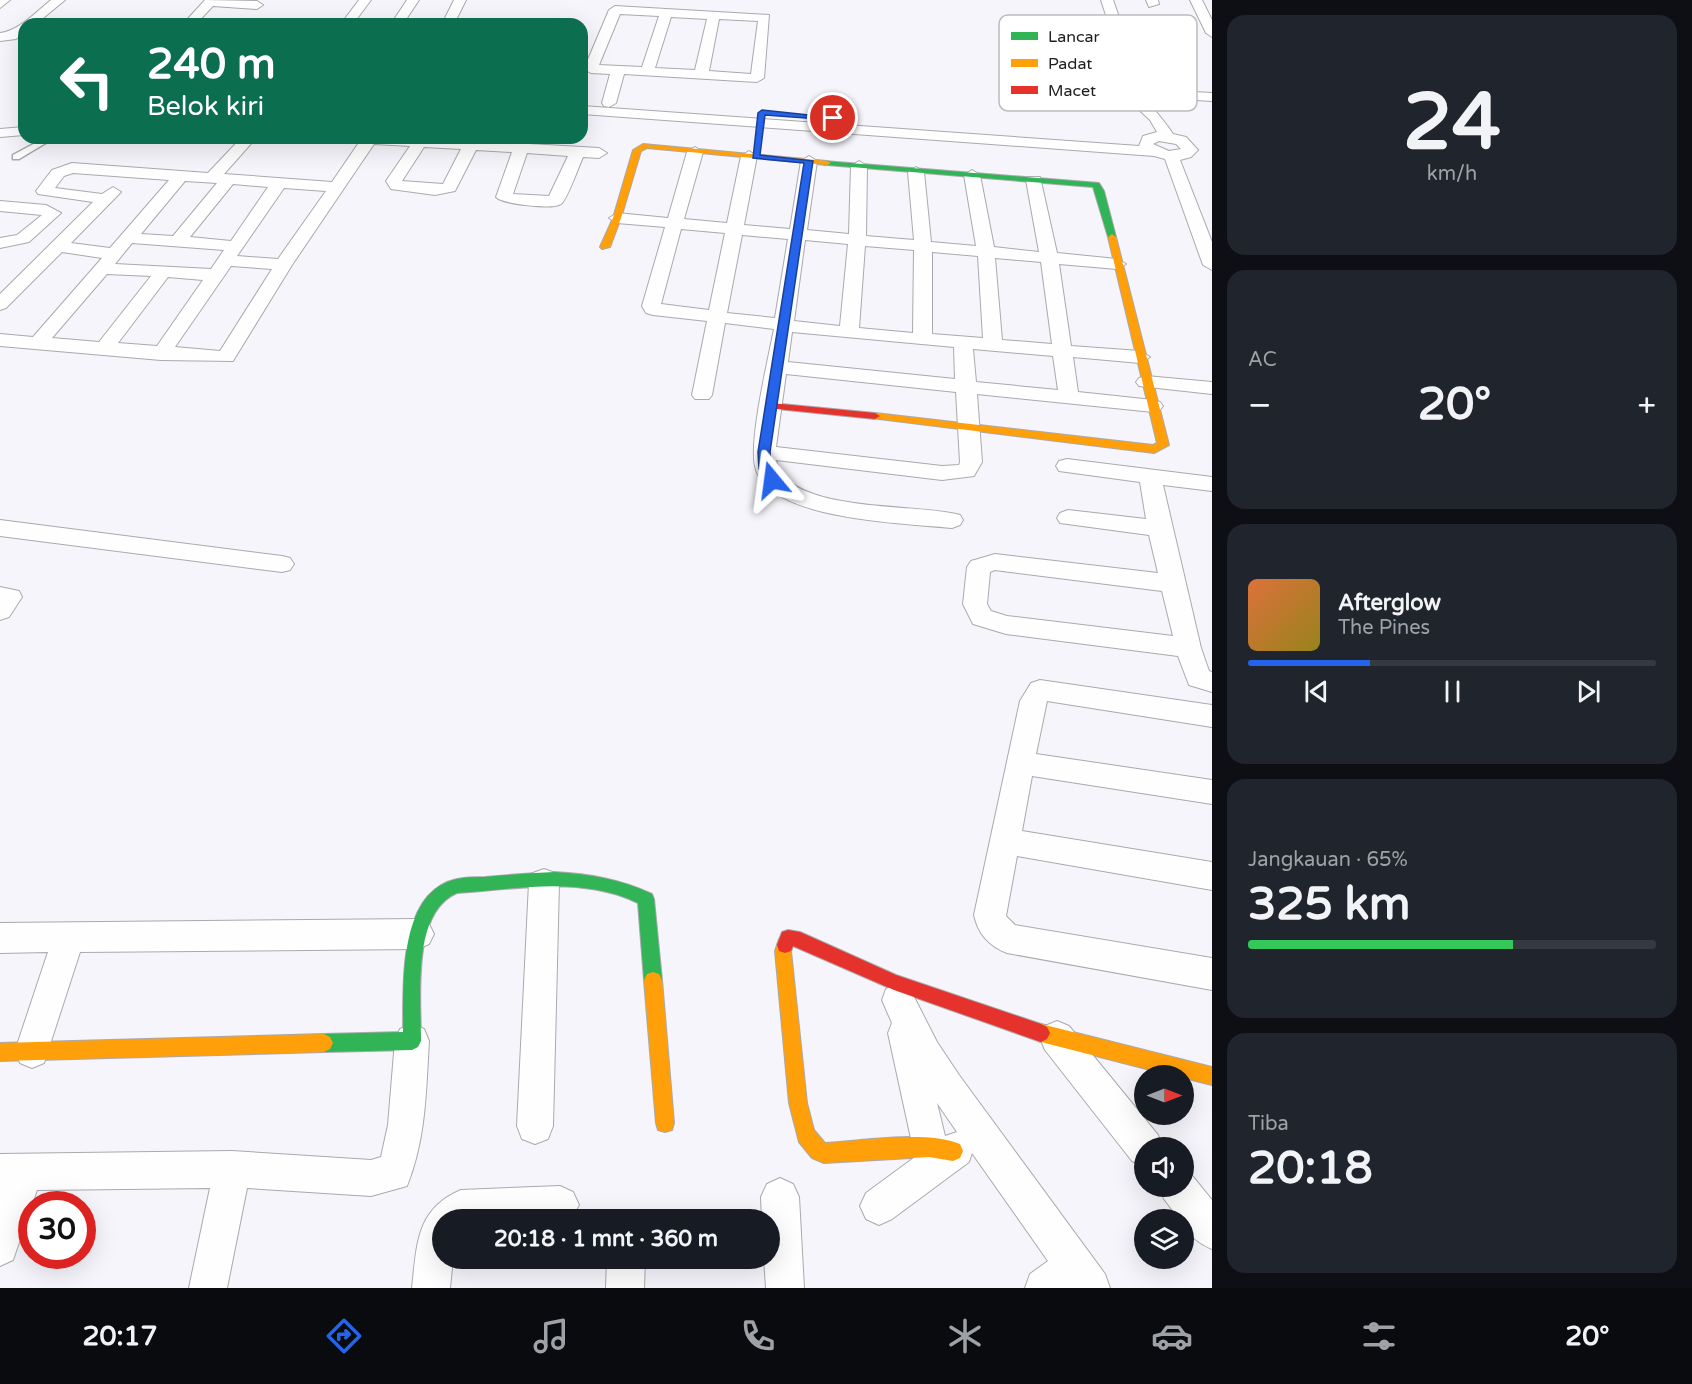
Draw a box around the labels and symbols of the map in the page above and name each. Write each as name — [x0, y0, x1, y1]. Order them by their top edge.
legend — [999, 15, 1197, 111]
text: Lancar — [1048, 27, 1100, 47]
text: Padat — [1048, 54, 1092, 74]
text: Macet — [1048, 81, 1096, 101]
pin — [807, 92, 858, 143]
position arrow — [740, 448, 804, 512]
north arrow — [1134, 1065, 1194, 1125]
speed limit sign: 30 — [18, 1191, 96, 1269]

